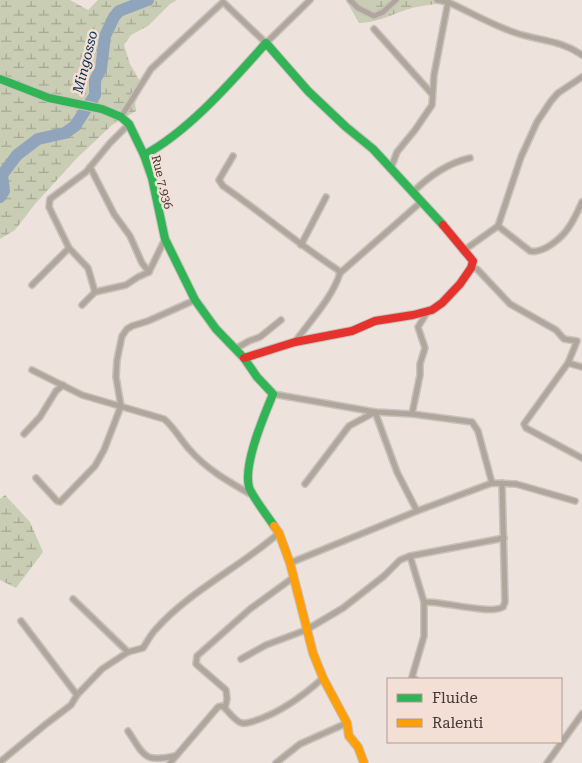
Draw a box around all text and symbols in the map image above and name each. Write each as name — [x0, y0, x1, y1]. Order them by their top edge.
water label: Mingosso — [69, 29, 100, 96]
street label: Rue 7.936 — [149, 154, 176, 211]
legend — [387, 678, 562, 743]
text: Fluide — [432, 689, 478, 707]
text: Ralenti — [432, 714, 484, 732]

